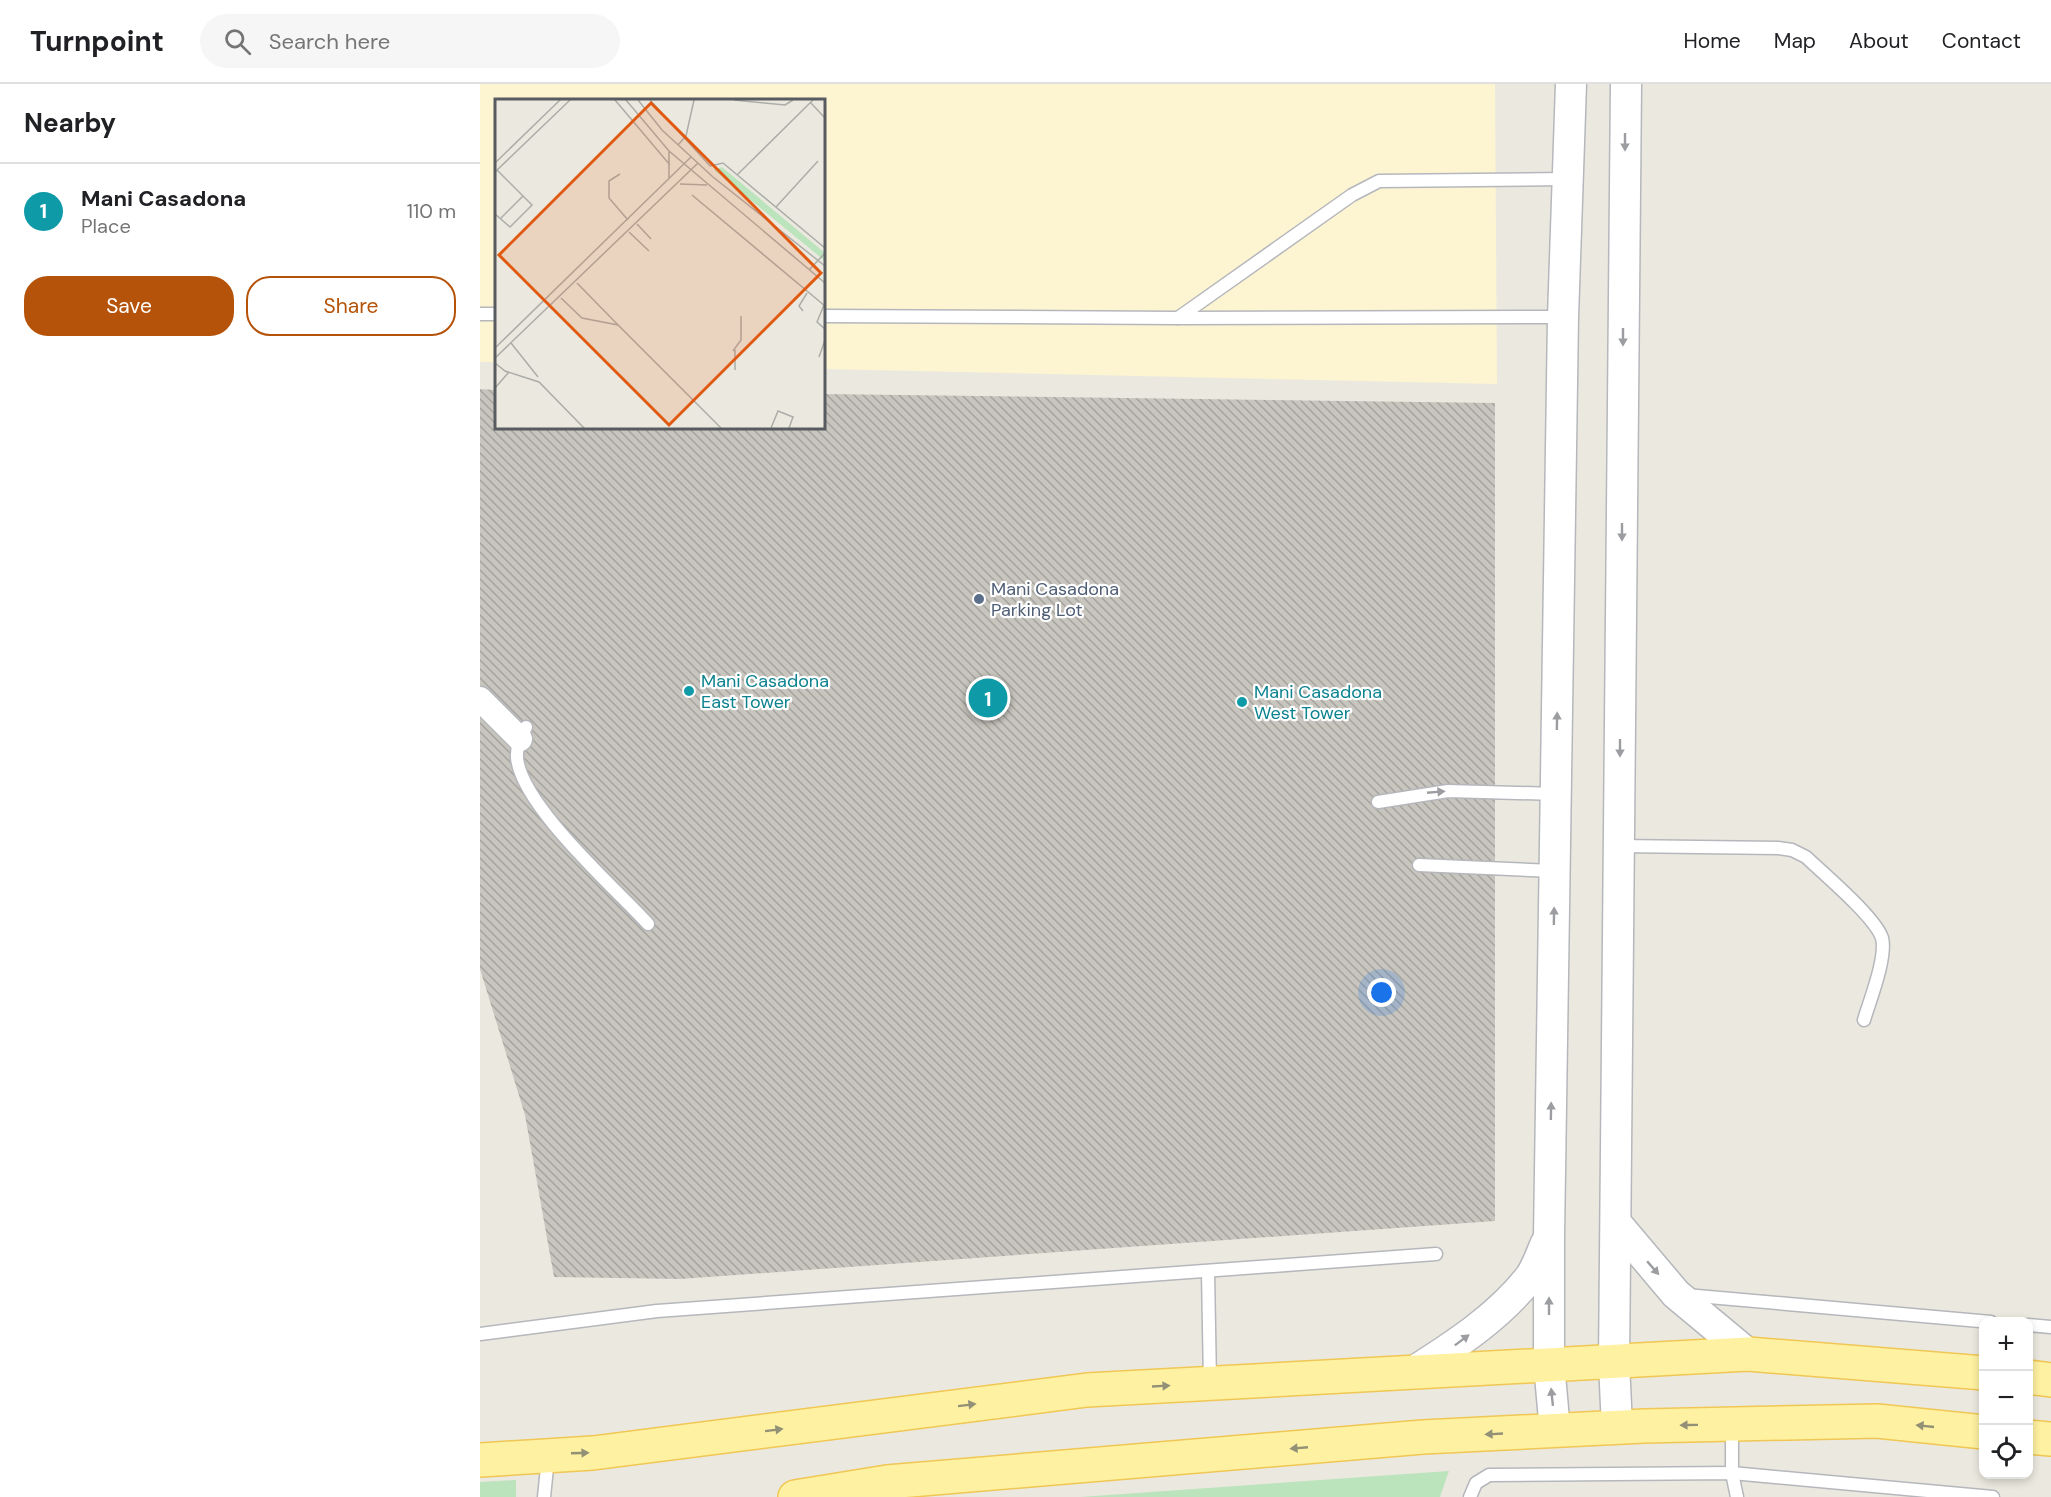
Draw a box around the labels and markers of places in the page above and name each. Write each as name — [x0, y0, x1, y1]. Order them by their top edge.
place label: Mani Casadona Parking Lot — [991, 577, 1119, 622]
marker: Mani Casadona Parking Lot — [972, 592, 986, 606]
place label: Mani Casadona East Tower — [701, 669, 829, 714]
pin: 1 — [968, 676, 1008, 720]
place label: Mani Casadona West Tower — [1254, 680, 1382, 725]
marker: Mani Casadona East Tower — [682, 684, 696, 698]
marker: Mani Casadona West Tower — [1235, 695, 1249, 709]

